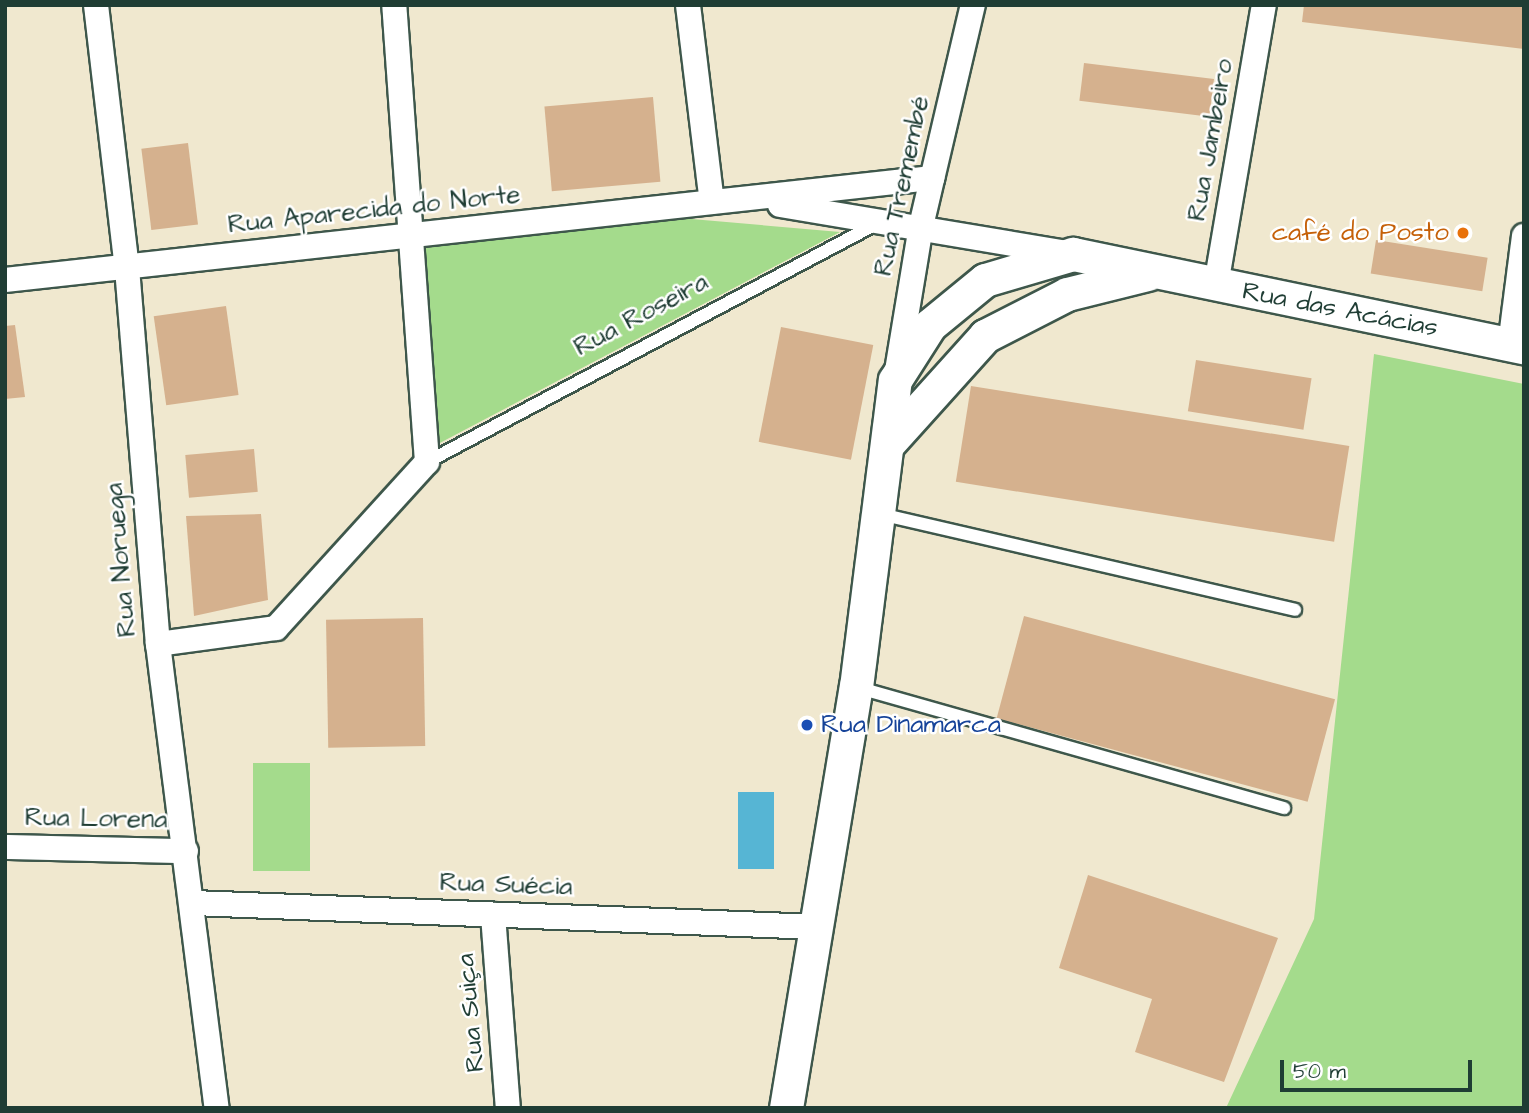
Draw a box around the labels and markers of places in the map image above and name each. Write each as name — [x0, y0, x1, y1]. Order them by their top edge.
place label: café do Posto — [1272, 217, 1449, 249]
marker: café do Posto — [1455, 225, 1471, 241]
place label: Rua Dinamarca — [821, 709, 1001, 741]
marker: Rua Dinamarca — [799, 717, 815, 733]

